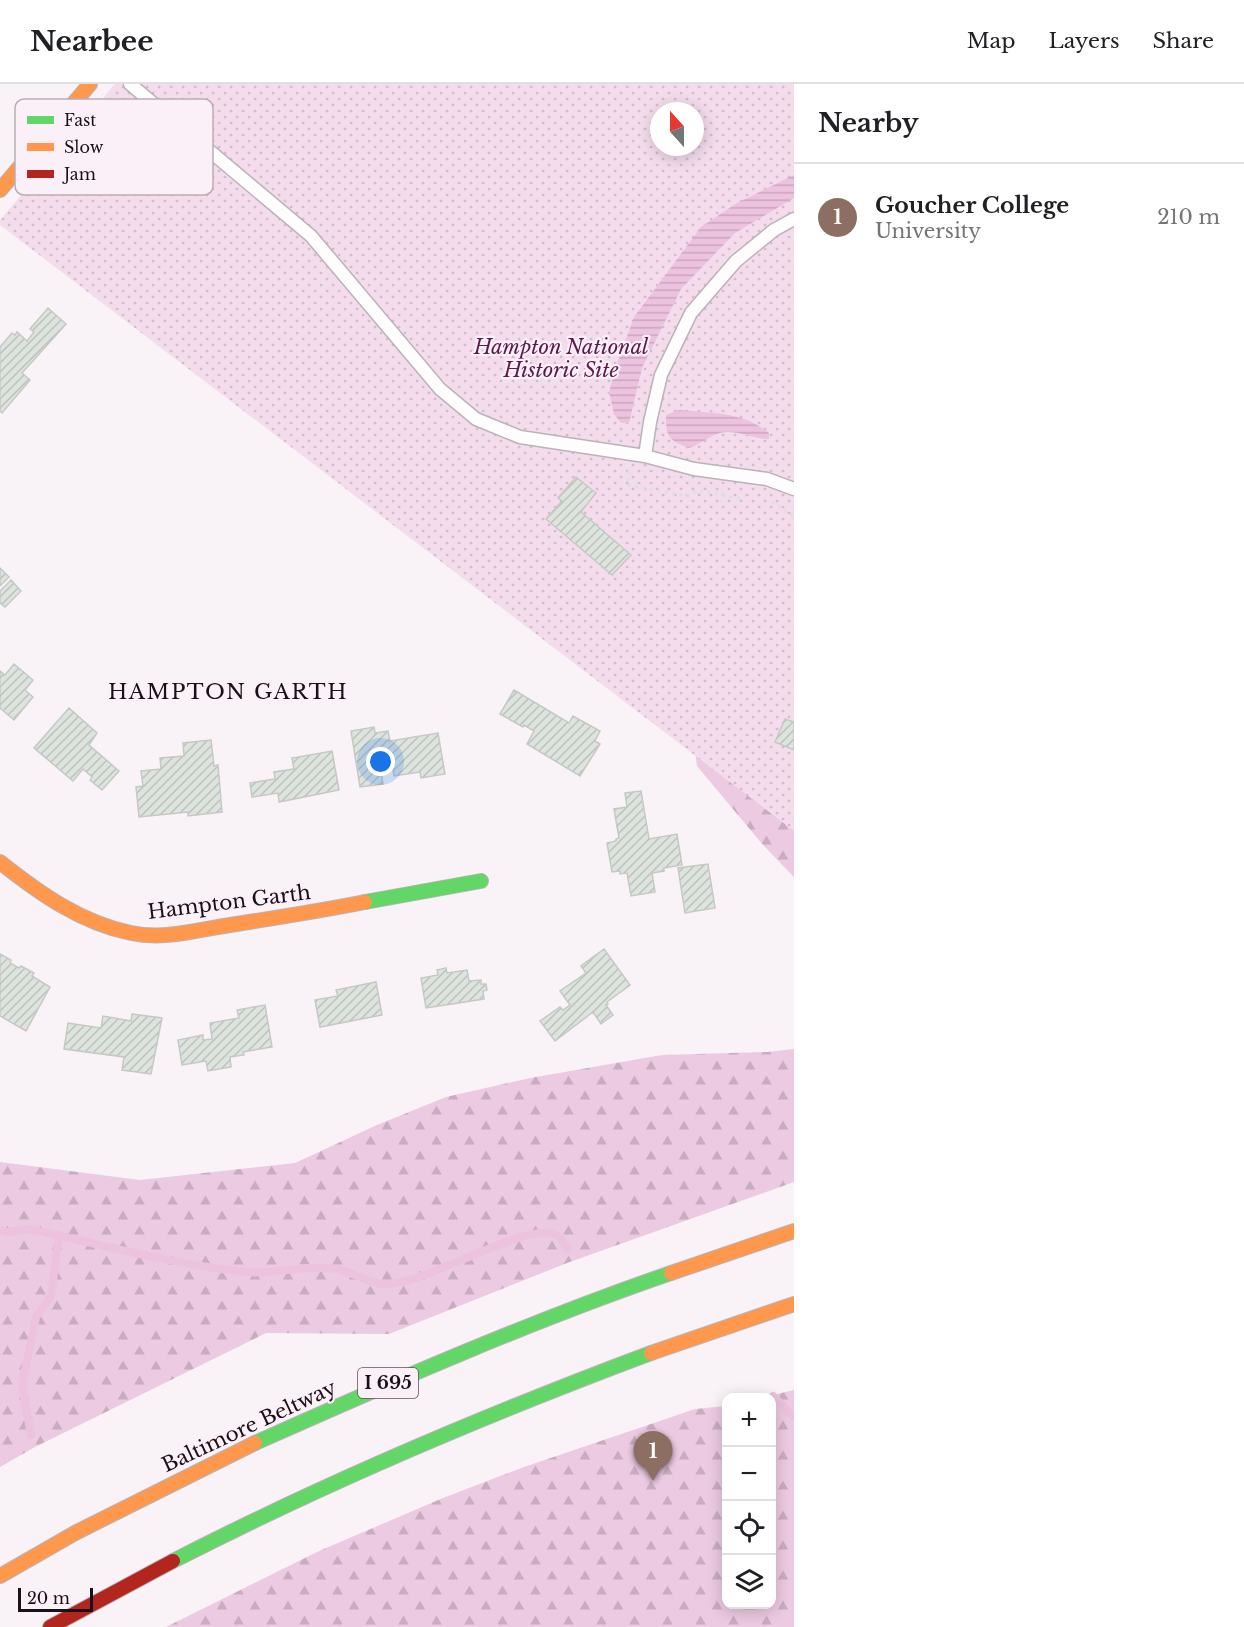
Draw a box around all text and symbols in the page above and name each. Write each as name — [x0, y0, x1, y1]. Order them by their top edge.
text: Nearbee — [30, 24, 154, 59]
text: Map — [967, 28, 1016, 54]
text: Layers — [1049, 28, 1120, 54]
text: Share — [1153, 28, 1214, 54]
legend — [15, 99, 213, 195]
north arrow — [650, 102, 704, 156]
text: Nearby — [818, 107, 919, 139]
text: Fast — [64, 110, 96, 130]
text: Slow — [64, 137, 104, 157]
text: Jam — [62, 164, 96, 184]
text: Goucher College — [875, 192, 1069, 219]
text: 1 — [833, 205, 842, 229]
text: 210 m — [1157, 205, 1220, 229]
text: University — [875, 219, 981, 243]
park label: Hampton National Historic Site — [473, 335, 649, 382]
district label: HAMPTON GARTH — [108, 679, 348, 705]
your location — [366, 747, 395, 776]
street label: Hampton Garth — [146, 880, 312, 924]
road number: I 695 — [358, 1368, 418, 1398]
street label: Baltimore Beltway — [158, 1375, 340, 1477]
map controls — [722, 1393, 776, 1609]
button: + — [722, 1393, 776, 1447]
pin: 1 — [634, 1432, 672, 1481]
button: − — [722, 1447, 776, 1501]
button: locate — [722, 1501, 776, 1555]
button: layers — [722, 1555, 776, 1609]
scale bar — [18, 1585, 93, 1612]
text: 20 m — [27, 1588, 70, 1608]

